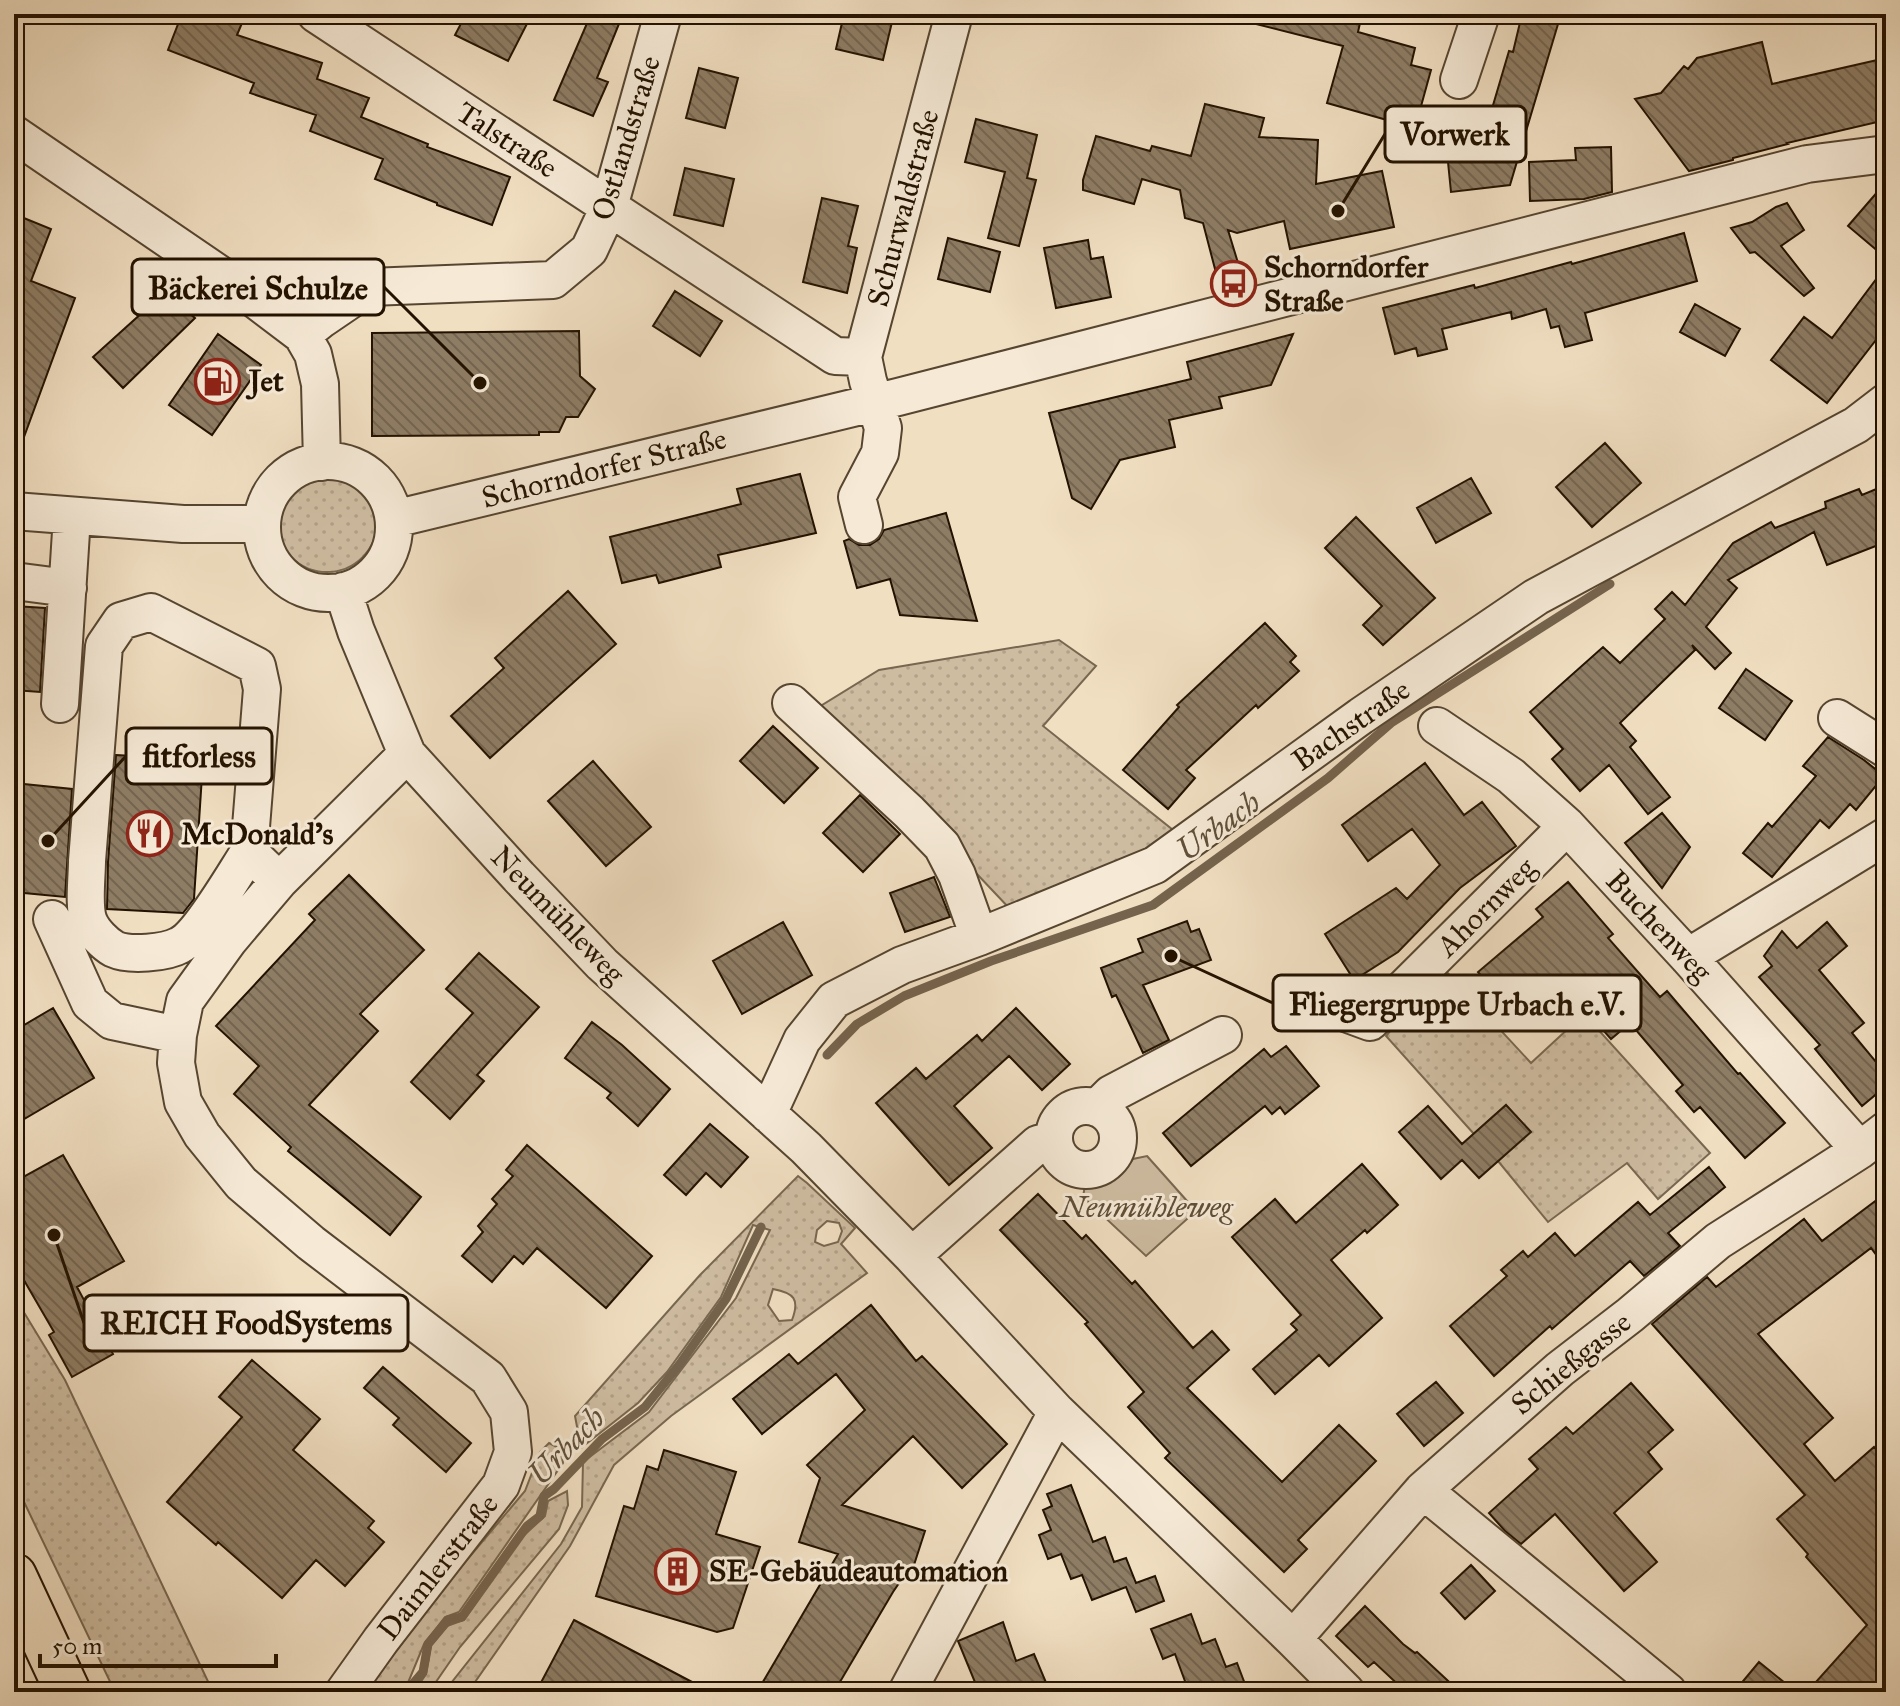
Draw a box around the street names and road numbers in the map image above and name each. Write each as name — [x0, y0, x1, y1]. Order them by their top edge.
street label: Ostlandstraße — [584, 51, 668, 225]
street label: Talstraße — [450, 94, 564, 186]
street label: Schurwaldstraße — [859, 105, 947, 311]
street label: Schorndorfer Straße — [478, 420, 730, 516]
street label: Bachstraße — [1285, 671, 1417, 779]
street label: Neumühleweg — [483, 839, 633, 992]
street label: Ahornweg — [1428, 849, 1544, 965]
street label: Buchenweg — [1598, 863, 1720, 990]
street label: Schießgasse — [1504, 1304, 1638, 1422]
street label: Daimlerstraße — [370, 1487, 506, 1647]

